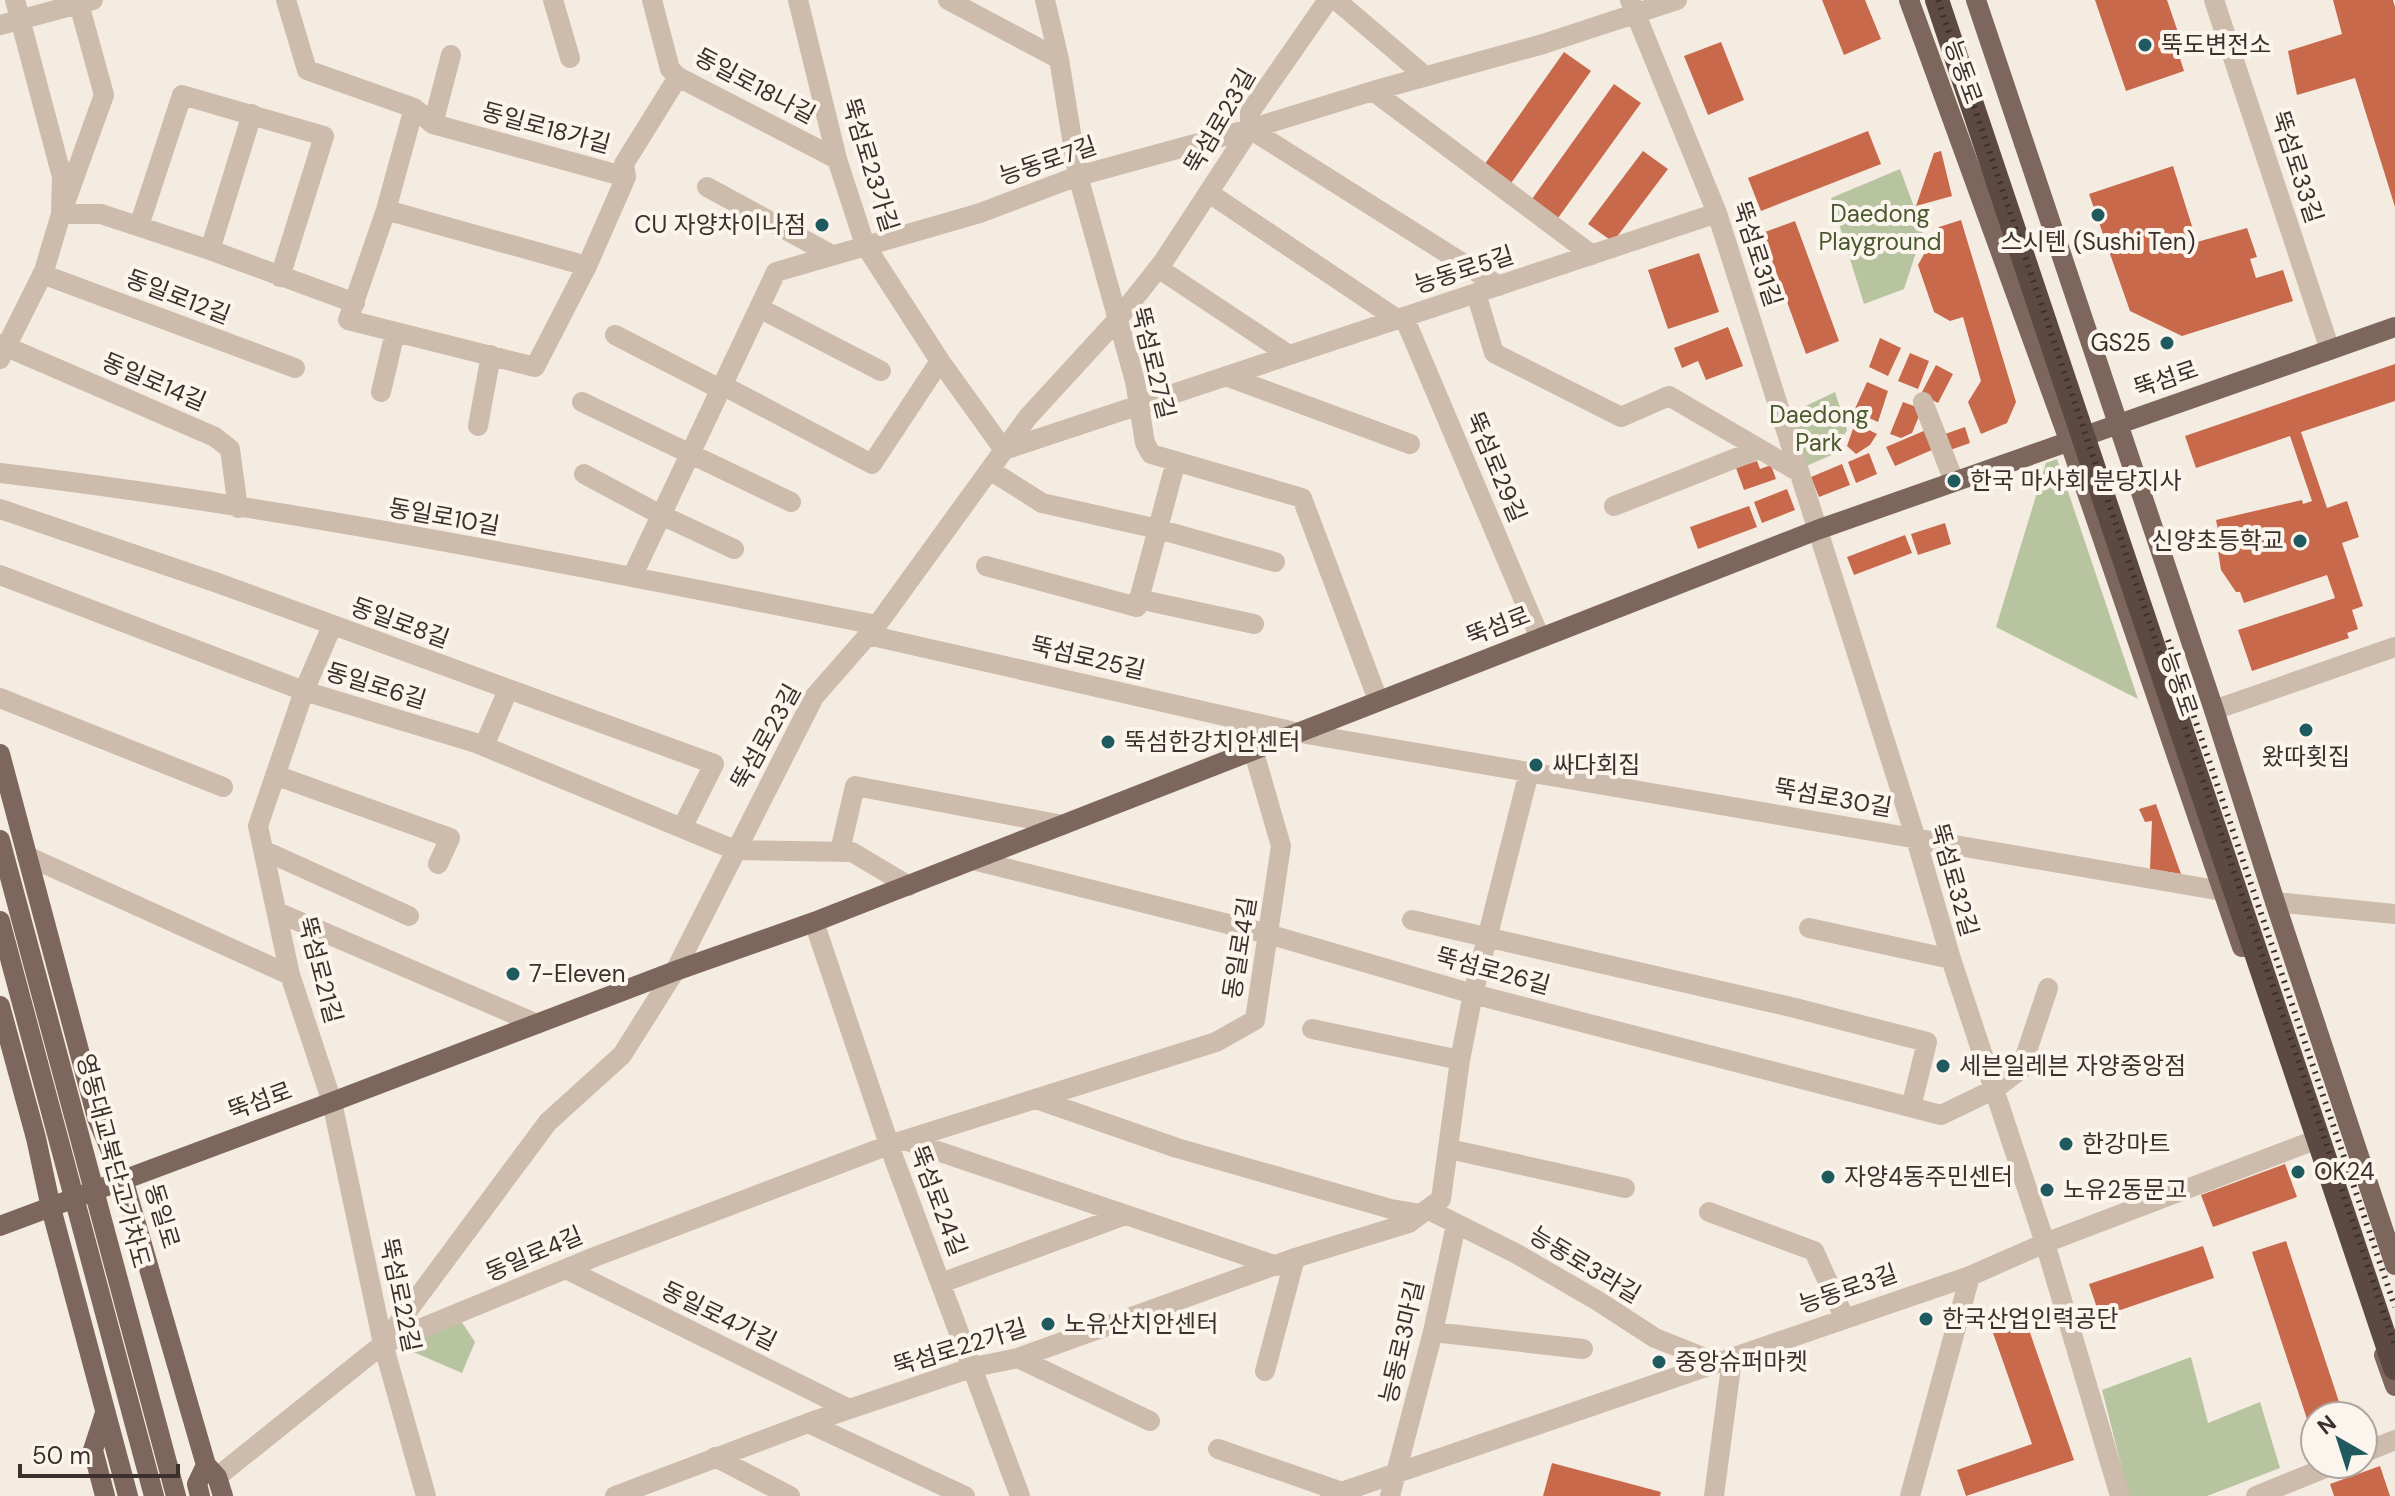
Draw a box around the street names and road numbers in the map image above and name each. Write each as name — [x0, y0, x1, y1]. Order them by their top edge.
street label: 능동로 — [1938, 35, 1989, 108]
street label: 동일로18나길 — [689, 41, 821, 130]
street label: 뚝섬로23길 — [1177, 63, 1262, 179]
street label: 뚝섬로23가길 — [835, 94, 906, 236]
street label: 동일로18가길 — [478, 95, 614, 160]
street label: 뚝섬로33길 — [2265, 107, 2330, 227]
street label: 능동로7길 — [995, 129, 1101, 192]
street label: 뚝섬로31길 — [1726, 197, 1789, 311]
street label: 능동로5길 — [1410, 239, 1518, 300]
street label: 동일로12길 — [121, 262, 235, 331]
street label: 뚝섬로27길 — [1125, 304, 1182, 422]
street label: 동일로14길 — [97, 346, 211, 417]
street label: 뚝섬로 — [2129, 353, 2202, 404]
street label: 뚝섬로29길 — [1459, 407, 1534, 527]
street label: 동일로10길 — [386, 491, 502, 542]
street label: 동일로8길 — [347, 590, 454, 655]
street label: 뚝섬로 — [1461, 599, 1534, 652]
street label: 뚝섬로25길 — [1028, 629, 1149, 686]
street label: 능동로 — [2154, 647, 2205, 720]
street label: 동일로6길 — [322, 656, 430, 715]
street label: 뚝섬로23길 — [724, 678, 807, 795]
street label: 뚝섬로30길 — [1772, 772, 1894, 823]
street label: 뚝섬로32길 — [1924, 820, 1985, 940]
street label: 동일로4길 — [1216, 895, 1263, 1001]
street label: 뚝섬로21길 — [291, 913, 350, 1027]
street label: 뚝섬로26길 — [1433, 940, 1554, 1001]
street label: 영동대교북단고가차도 — [70, 1050, 157, 1272]
street label: 뚝섬로 — [223, 1075, 296, 1126]
street label: 뚝섬로24길 — [903, 1141, 974, 1261]
street label: 동일로 — [138, 1180, 187, 1252]
street label: 동일로4길 — [480, 1219, 587, 1288]
street label: 능동로3라길 — [1524, 1219, 1647, 1310]
street label: 뚝섬로22길 — [373, 1235, 428, 1355]
street label: 능동로3길 — [1794, 1257, 1901, 1320]
street label: 동일로4가길 — [656, 1274, 782, 1357]
street label: 능동로3마길 — [1372, 1278, 1431, 1406]
street label: 뚝섬로22가길 — [889, 1312, 1030, 1382]

